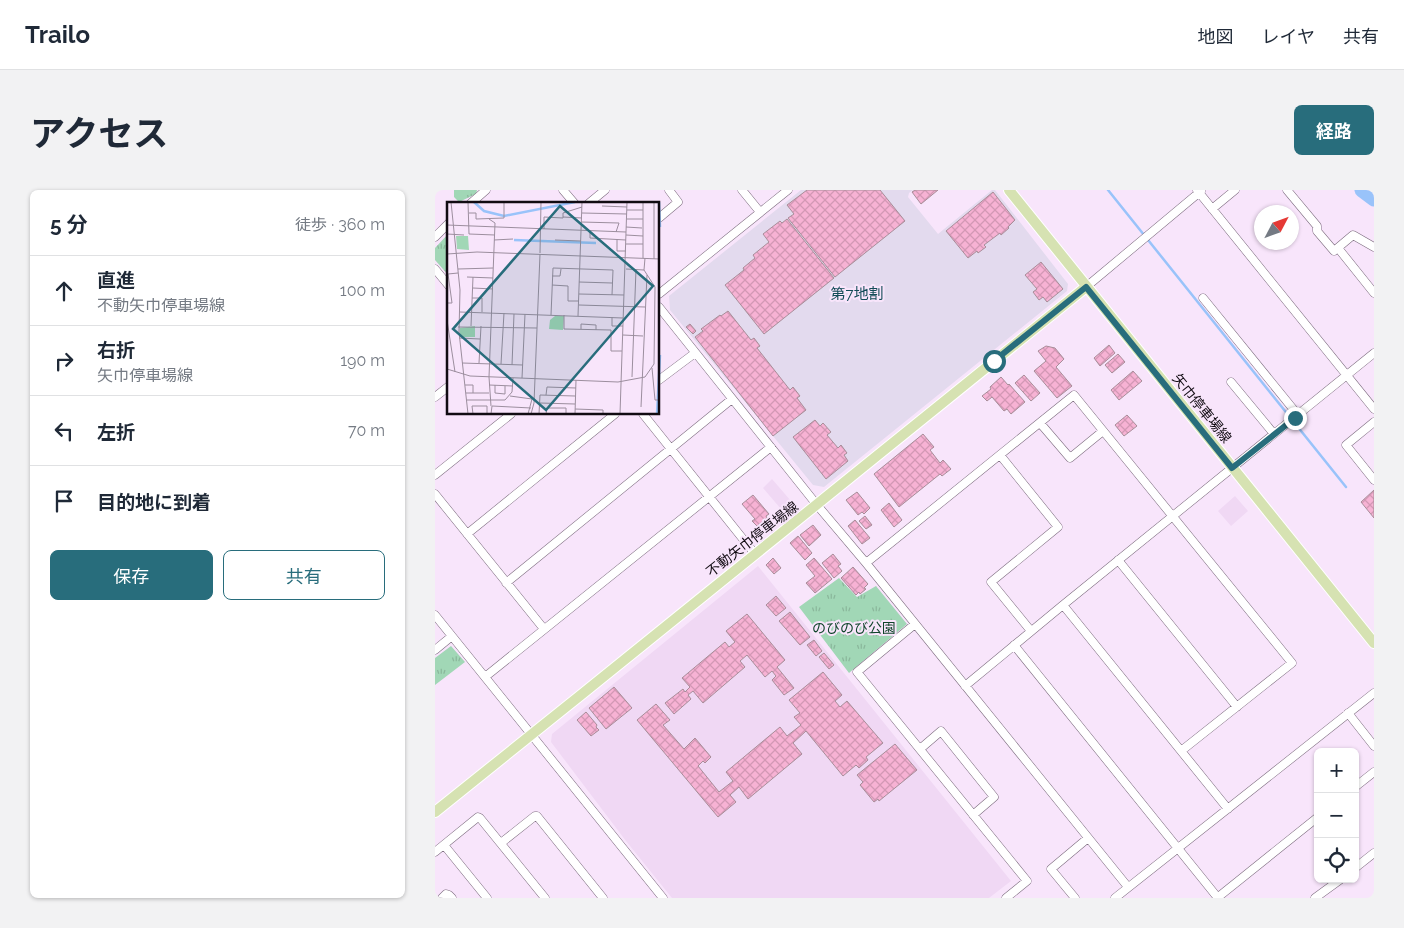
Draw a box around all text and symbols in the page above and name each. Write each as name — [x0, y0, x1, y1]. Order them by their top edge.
text: Trailo — [25, 20, 90, 49]
text: 地図 — [1198, 26, 1234, 47]
text: レイヤ — [1262, 26, 1315, 47]
text: 共有 — [1343, 26, 1379, 47]
button: 経路 — [1294, 105, 1374, 155]
text: アクセス — [30, 113, 168, 154]
inset map — [447, 202, 660, 415]
north arrow — [1254, 205, 1299, 250]
text: 5 分 — [50, 212, 88, 237]
text: 徒歩 · 360 m — [295, 215, 385, 234]
text: 直進 — [97, 269, 135, 291]
icon: ahead — [50, 277, 78, 305]
text: 100 m — [340, 281, 385, 300]
district label: 第7地割 — [830, 285, 884, 303]
text: 不動矢巾停車場線 — [97, 296, 225, 315]
text: 右折 — [97, 339, 135, 361]
icon: right — [50, 347, 78, 375]
route start — [983, 350, 1006, 373]
text: 190 m — [340, 351, 385, 370]
text: 矢巾停車場線 — [97, 366, 193, 385]
street label: 矢巾停車場線 — [1169, 370, 1235, 446]
route end — [1284, 407, 1307, 430]
icon: left — [50, 417, 78, 445]
text: 左折 — [97, 421, 135, 443]
text: 70 m — [348, 421, 385, 440]
icon: arrive — [50, 487, 78, 515]
text: 目的地に到着 — [97, 491, 211, 513]
street label: 不動矢巾停車場線 — [703, 498, 801, 580]
button: 保存 — [50, 550, 213, 600]
button: 共有 — [223, 550, 385, 600]
park label: のびのび公園 — [812, 620, 896, 636]
map controls — [1314, 748, 1359, 883]
button: + — [1314, 748, 1359, 793]
button: − — [1314, 793, 1359, 838]
button: locate — [1314, 838, 1359, 883]

